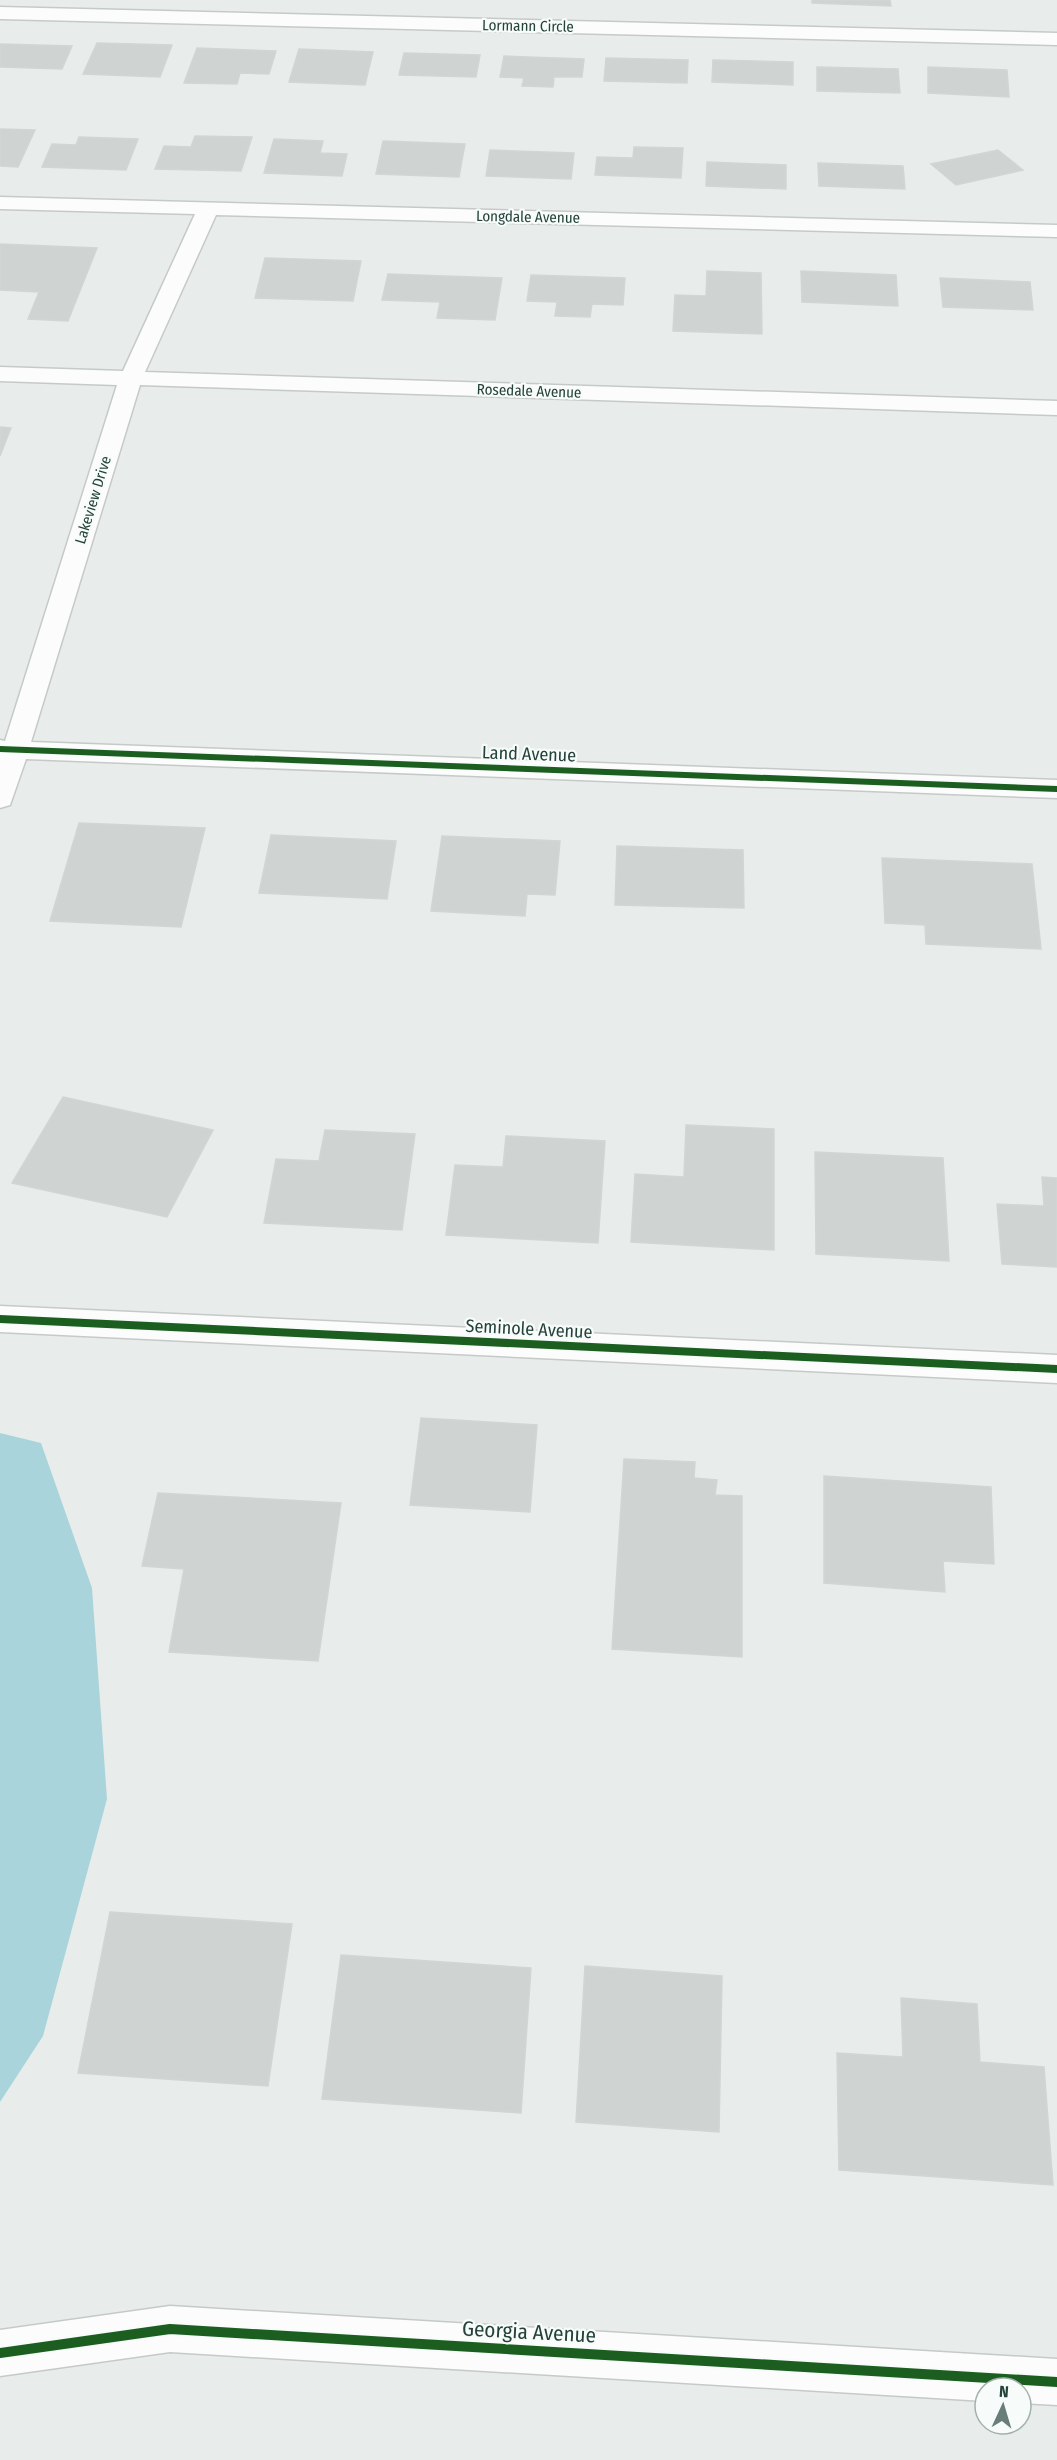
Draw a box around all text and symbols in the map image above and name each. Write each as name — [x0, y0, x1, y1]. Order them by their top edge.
street label: Lormann Circle — [482, 16, 574, 36]
street label: Longdale Avenue — [476, 207, 580, 227]
street label: Rosedale Avenue — [476, 380, 582, 402]
street label: Lakeview Drive — [71, 454, 115, 546]
street label: Land Avenue — [482, 741, 577, 767]
street label: Seminole Avenue — [465, 1315, 593, 1343]
street label: Georgia Avenue — [461, 2316, 597, 2348]
north arrow — [973, 2376, 1033, 2436]
text: N — [999, 2382, 1009, 2401]

